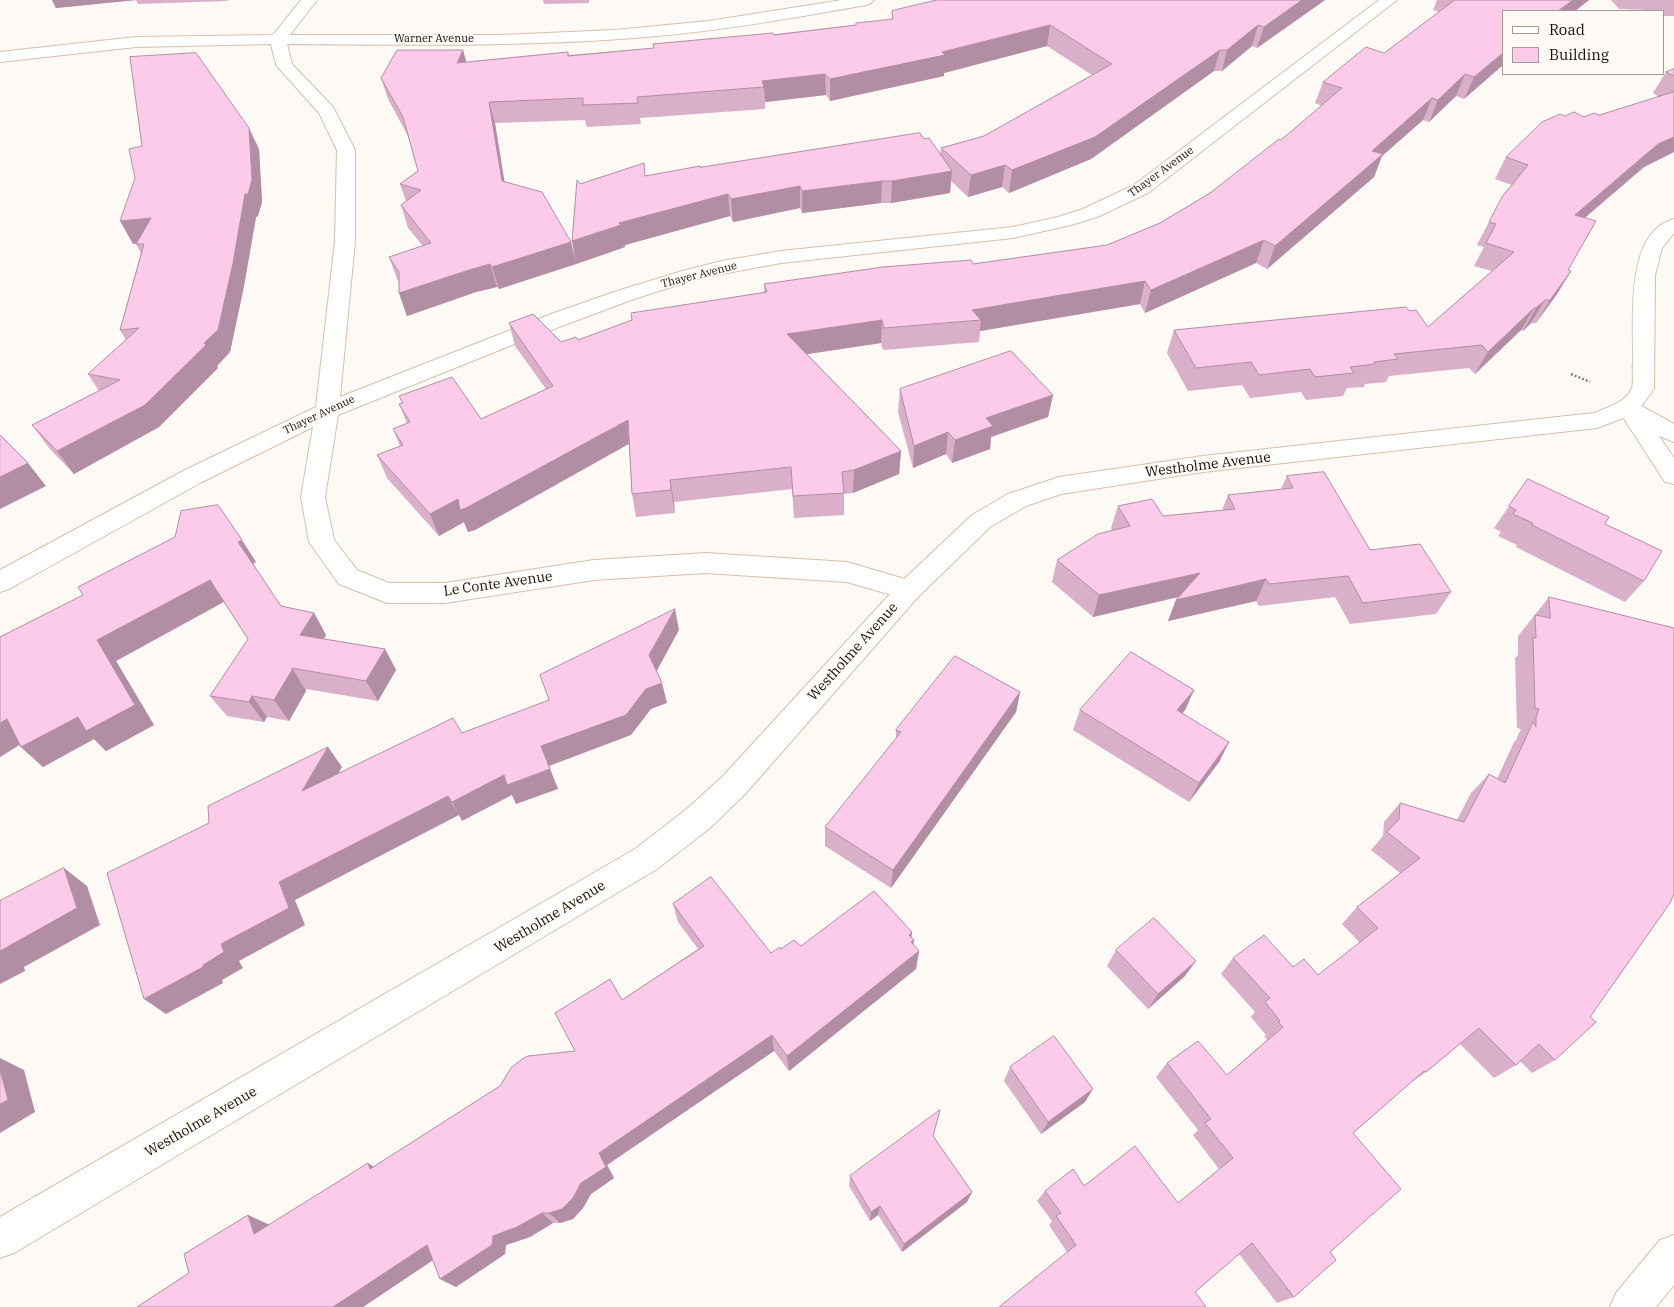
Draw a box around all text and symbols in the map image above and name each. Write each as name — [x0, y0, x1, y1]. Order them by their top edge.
legend — [1502, 10, 1664, 75]
text: Road — [1549, 20, 1585, 39]
street label: Warner Avenue — [394, 32, 474, 46]
text: Building — [1549, 45, 1609, 64]
street label: Thayer Avenue — [1126, 144, 1196, 200]
street label: Thayer Avenue — [660, 259, 738, 291]
street label: Thayer Avenue — [281, 393, 357, 437]
street label: Westholme Avenue — [1144, 449, 1272, 481]
street label: Le Conte Avenue — [442, 568, 554, 600]
street label: Westholme Avenue — [805, 599, 901, 705]
street label: Westholme Avenue — [492, 877, 608, 957]
street label: Westholme Avenue — [142, 1083, 260, 1161]

